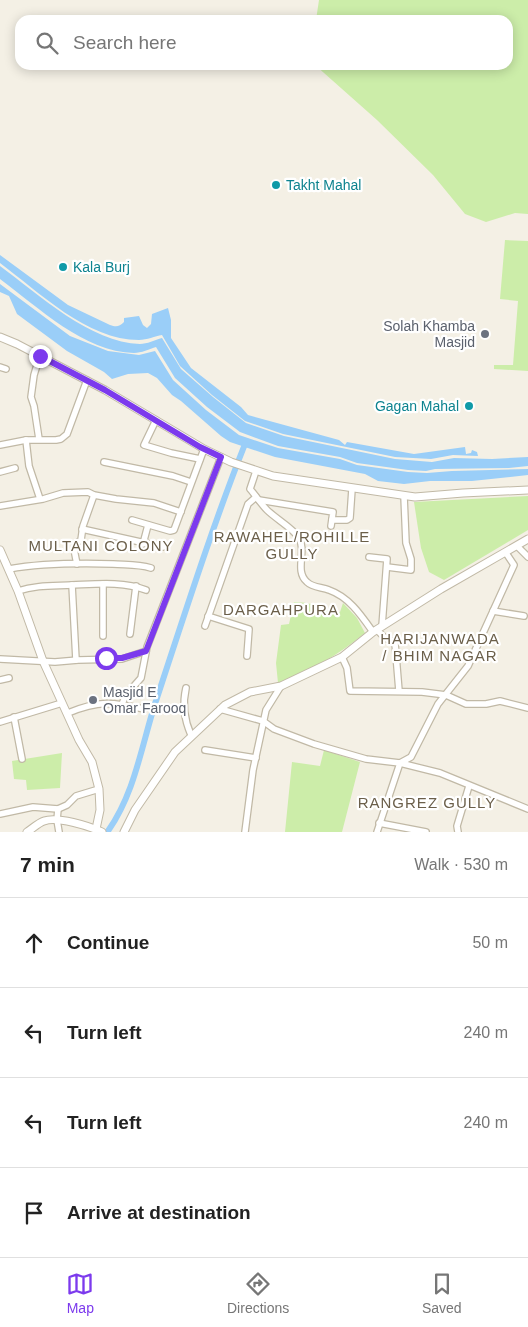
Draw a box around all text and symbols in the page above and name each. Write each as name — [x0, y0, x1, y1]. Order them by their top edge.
search box — [15, 15, 513, 70]
icon: search — [33, 29, 61, 57]
text: Search here — [73, 32, 177, 53]
place label: Takht Mahal — [286, 177, 361, 193]
marker: Takht Mahal — [270, 179, 282, 191]
place label: Kala Burj — [73, 259, 130, 275]
marker: Kala Burj — [57, 261, 69, 273]
place label: Solah Khamba Masjid — [383, 318, 475, 350]
marker: Solah Khamba Masjid — [479, 328, 491, 340]
route end — [29, 345, 52, 368]
place label: Gagan Mahal — [375, 398, 459, 414]
marker: Gagan Mahal — [463, 400, 475, 412]
district label: RAWAHEL/ROHILLE GULLY — [214, 528, 370, 562]
district label: MULTANI COLONY — [28, 537, 174, 554]
district label: DARGAHPURA — [223, 601, 339, 618]
district label: HARIJANWADA / BHIM NAGAR — [380, 630, 500, 664]
route start — [95, 647, 118, 670]
place label: Masjid E Omar Farooq — [103, 684, 186, 716]
marker: Masjid E Omar Farooq — [87, 694, 99, 706]
district label: RANGREZ GULLY — [358, 794, 496, 811]
text: 7 min — [20, 853, 75, 876]
text: Walk · 530 m — [414, 856, 508, 873]
icon: ahead — [20, 929, 48, 957]
text: Continue — [67, 932, 149, 953]
text: 50 m — [472, 934, 508, 951]
icon: left — [20, 1019, 48, 1047]
text: Turn left — [67, 1022, 142, 1043]
text: 240 m — [464, 1024, 508, 1041]
icon: left — [20, 1109, 48, 1137]
text: Turn left — [67, 1112, 142, 1133]
text: 240 m — [464, 1114, 508, 1131]
icon: arrive — [20, 1199, 48, 1227]
text: Arrive at destination — [67, 1202, 251, 1223]
tab: Map — [66, 1270, 94, 1316]
tab: Directions — [227, 1270, 289, 1316]
tab: Saved — [422, 1270, 462, 1316]

